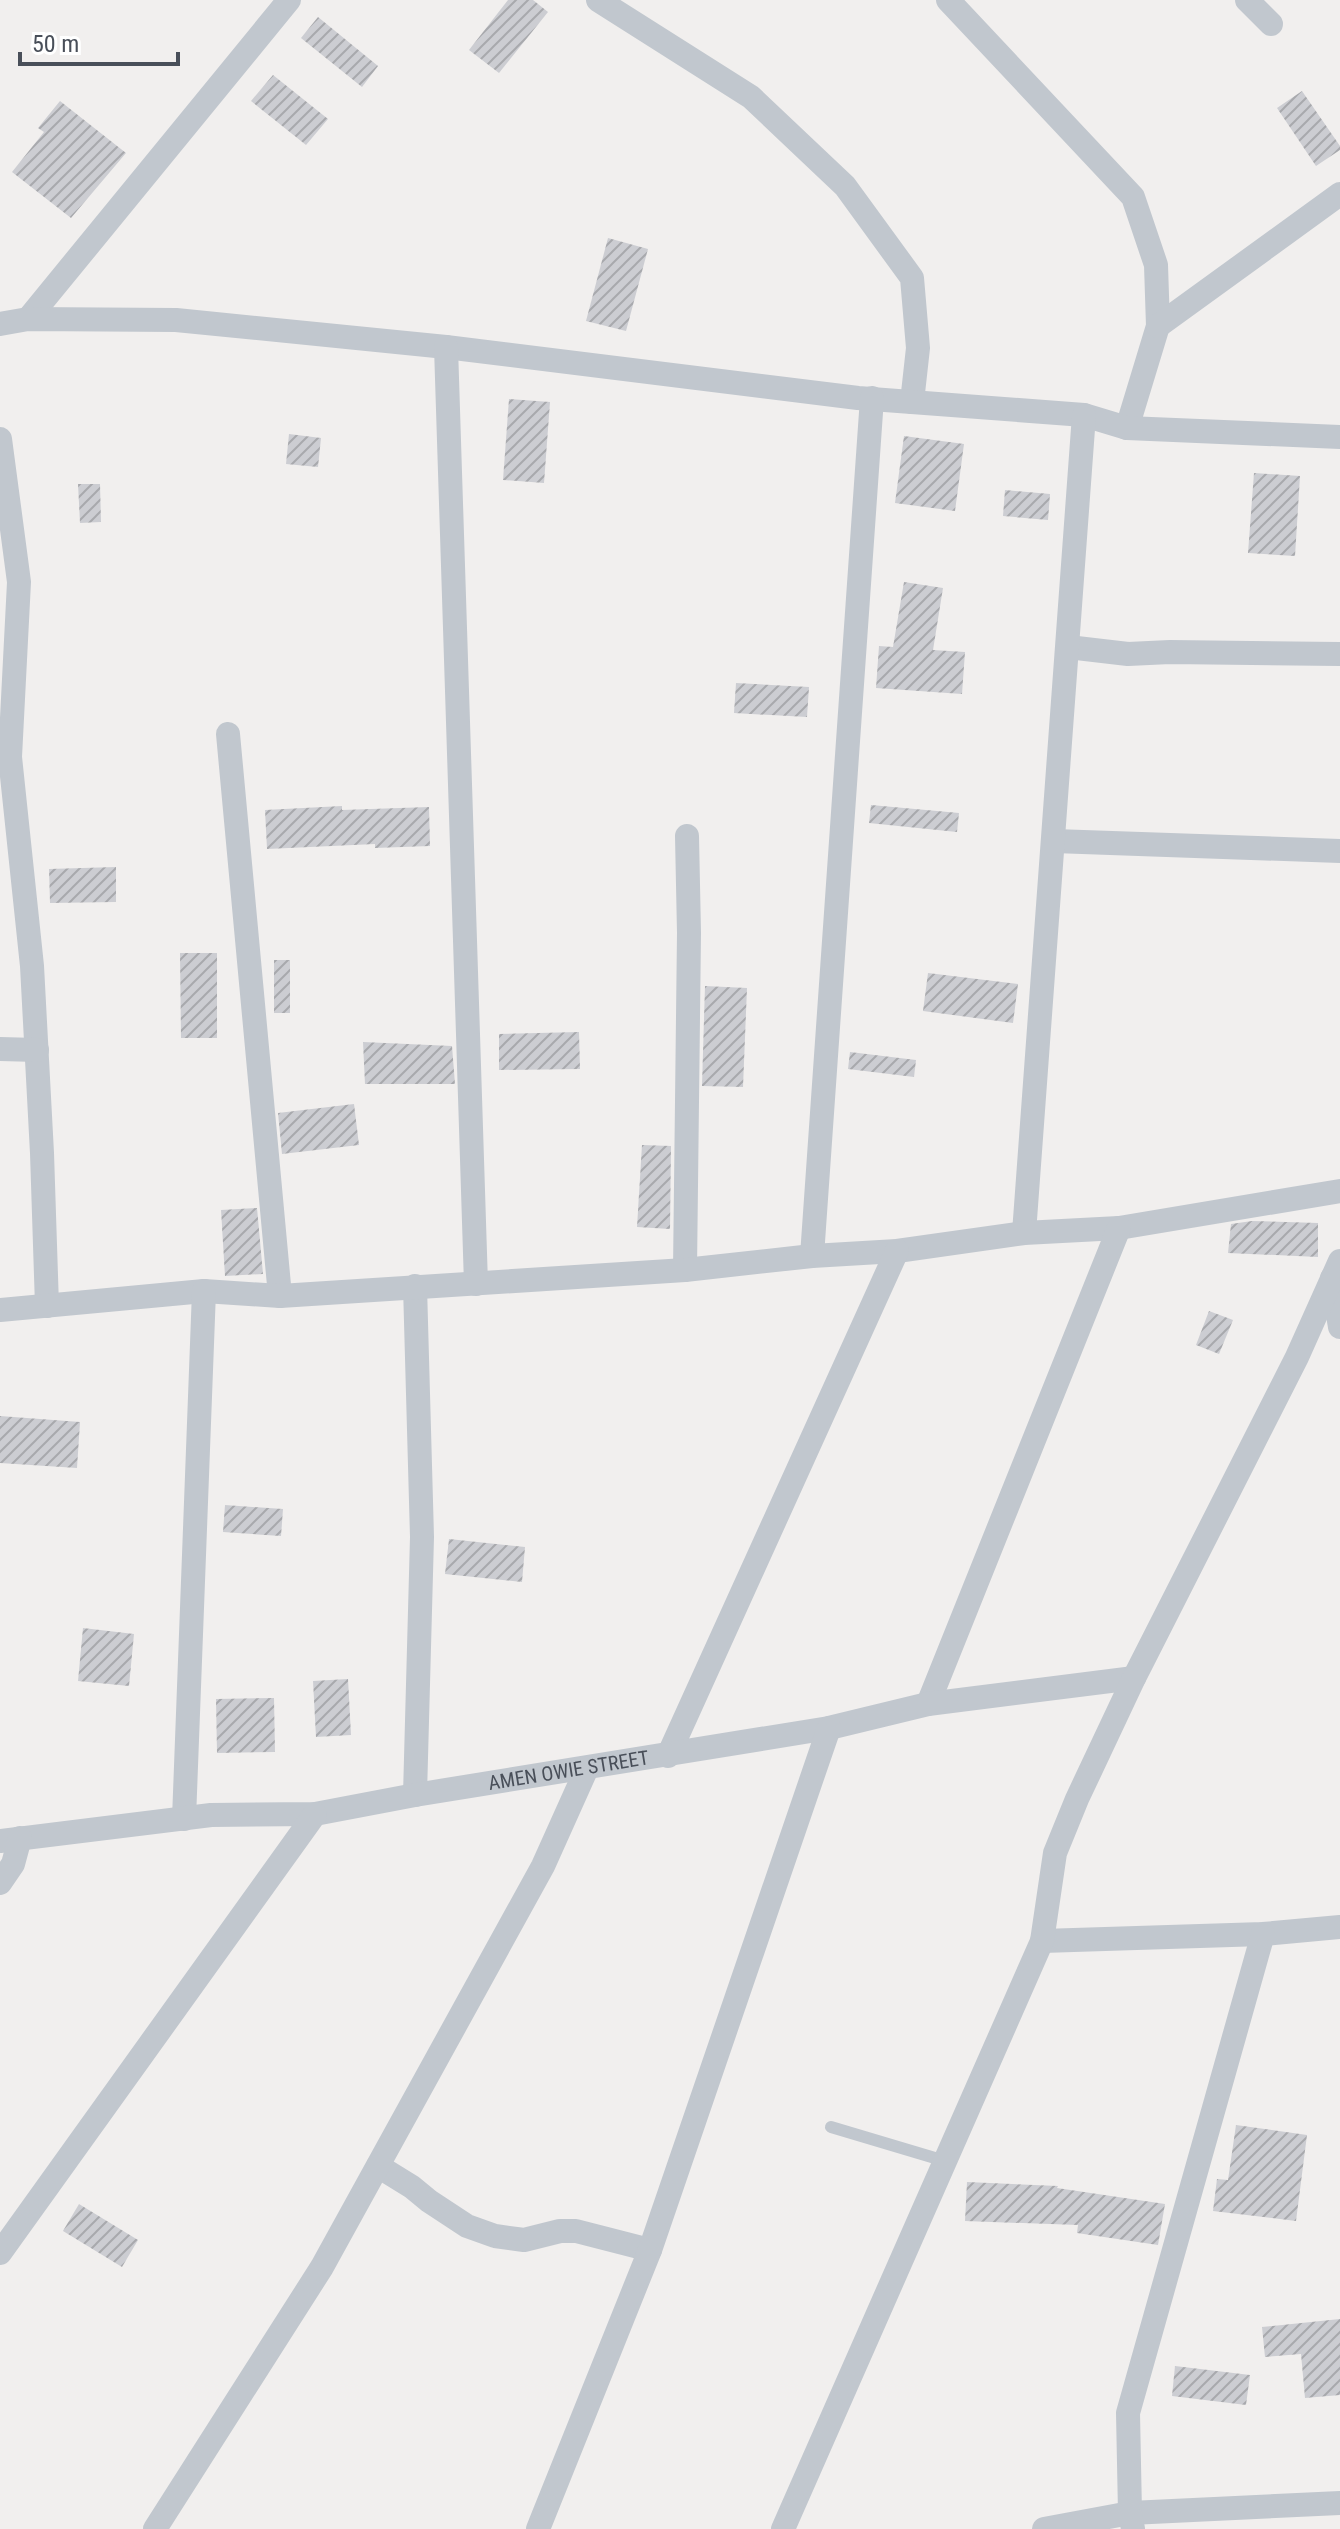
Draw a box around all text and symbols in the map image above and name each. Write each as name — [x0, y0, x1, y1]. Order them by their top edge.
scale bar — [20, 16, 178, 66]
text: 50 m — [32, 30, 79, 58]
street label: AMEN OWIE STREET — [487, 1745, 651, 1795]

